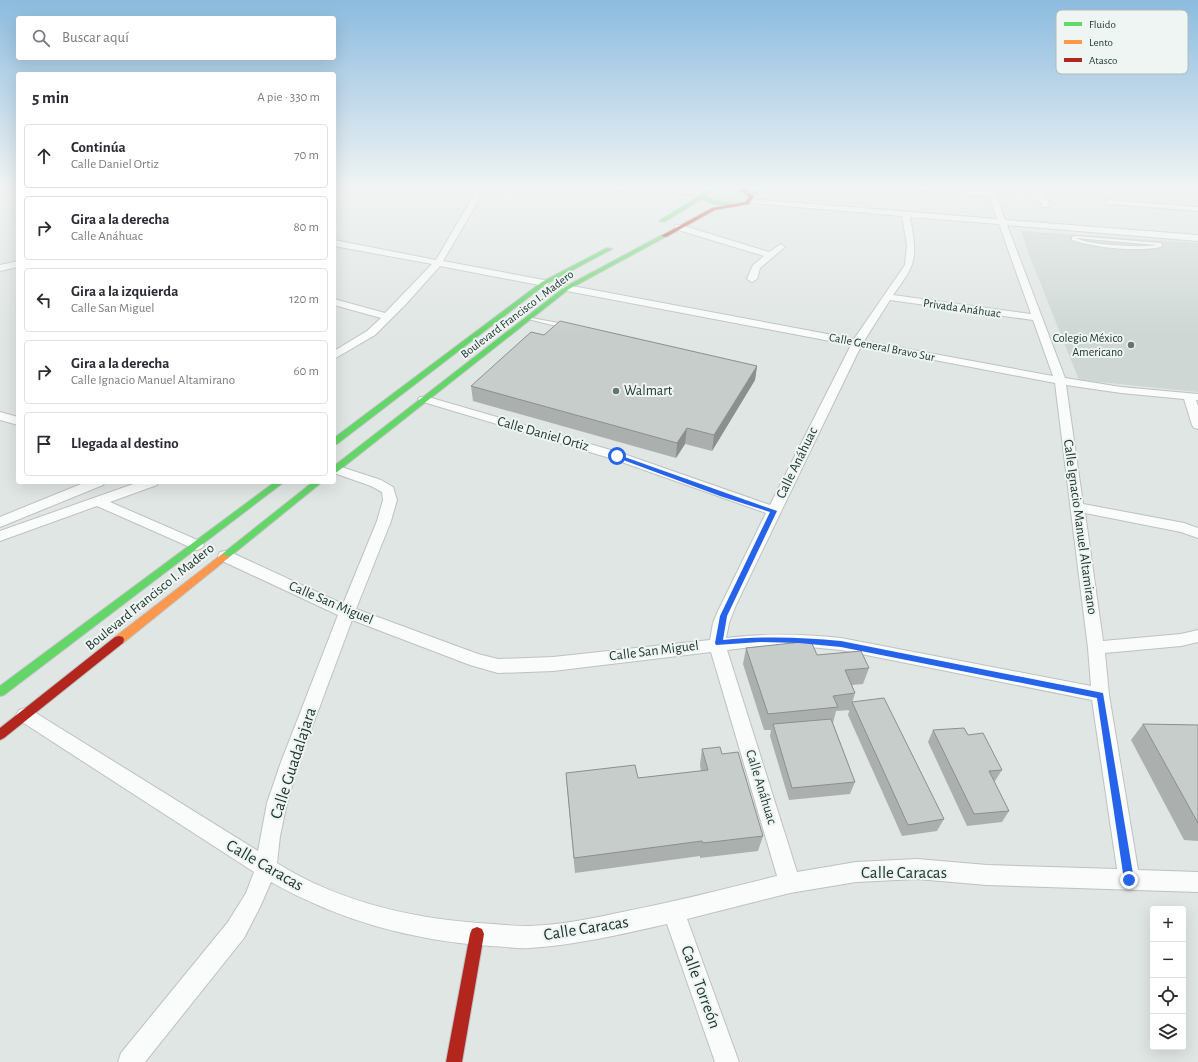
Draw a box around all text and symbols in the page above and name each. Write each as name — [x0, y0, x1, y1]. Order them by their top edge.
legend — [1056, 10, 1188, 74]
search box — [16, 16, 336, 60]
text: Fluido — [1089, 19, 1116, 30]
icon: search — [30, 27, 52, 49]
text: Buscar aquí — [62, 30, 129, 45]
text: Lento — [1089, 37, 1113, 48]
text: Atasco — [1089, 55, 1117, 66]
text: 5 min — [32, 89, 69, 106]
text: A pie · 330 m — [257, 91, 320, 104]
text: Continúa — [71, 140, 126, 155]
icon: ahead — [33, 145, 55, 167]
text: 70 m — [294, 149, 319, 162]
text: Calle Daniel Ortiz — [71, 158, 159, 171]
text: Gira a la derecha — [71, 212, 170, 227]
icon: right — [33, 217, 55, 239]
text: 80 m — [293, 221, 319, 234]
text: Calle Anáhuac — [71, 230, 143, 243]
street label: Boulevard Francisco I. Madero — [458, 268, 576, 360]
text: Gira a la izquierda — [71, 284, 178, 299]
icon: left — [33, 289, 55, 311]
text: 120 m — [289, 293, 319, 306]
street label: Privada Anáhuac — [923, 297, 1002, 319]
text: Calle San Miguel — [71, 302, 155, 315]
street label: Calle General Bravo Sur — [828, 331, 936, 363]
place label: Colegio México Americano — [1053, 332, 1123, 358]
marker: Colegio México Americano — [1126, 340, 1136, 350]
text: Gira a la derecha — [71, 356, 170, 371]
icon: right — [33, 361, 55, 383]
text: 60 m — [293, 365, 319, 378]
text: Calle Ignacio Manuel Altamirano — [71, 374, 235, 387]
place label: Walmart — [624, 384, 673, 398]
marker: Walmart — [611, 386, 621, 396]
street label: Calle Daniel Ortiz — [496, 414, 591, 454]
street label: Calle Anáhuac — [774, 425, 821, 501]
icon: arrive — [33, 433, 55, 455]
text: Llegada al destino — [71, 436, 179, 451]
street label: Calle Ignacio Manuel Altamirano — [1061, 438, 1099, 616]
route start — [608, 447, 626, 465]
street label: Boulevard Francisco I. Madero — [83, 541, 217, 653]
street label: Calle San Miguel — [287, 579, 375, 627]
street label: Calle San Miguel — [609, 639, 699, 663]
street label: Calle Guadalajara — [267, 705, 320, 821]
street label: Calle Anáhuac — [743, 748, 779, 827]
street label: Calle Caracas — [224, 836, 306, 894]
street label: Calle Caracas — [861, 864, 947, 881]
route end — [1120, 871, 1138, 889]
map controls — [1150, 906, 1186, 1050]
button: + — [1150, 906, 1186, 942]
street label: Calle Caracas — [542, 913, 630, 943]
button: − — [1150, 942, 1186, 978]
street label: Calle Torreón — [678, 943, 724, 1031]
button: locate — [1150, 978, 1186, 1014]
button: layers — [1150, 1014, 1186, 1050]

